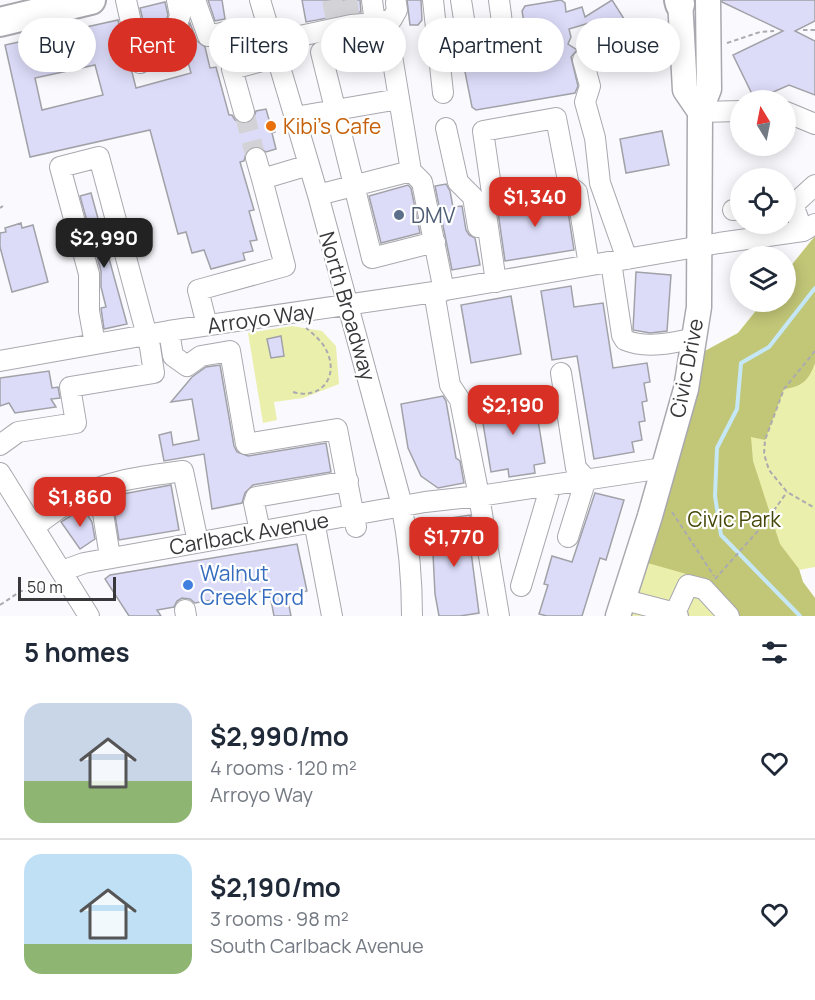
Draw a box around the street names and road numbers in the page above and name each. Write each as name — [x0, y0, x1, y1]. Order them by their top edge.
street label: North Broadway — [313, 228, 383, 384]
street label: Arroyo Way — [205, 297, 317, 339]
street label: Civic Drive — [663, 316, 709, 420]
street label: Carlback Avenue — [167, 505, 331, 561]

